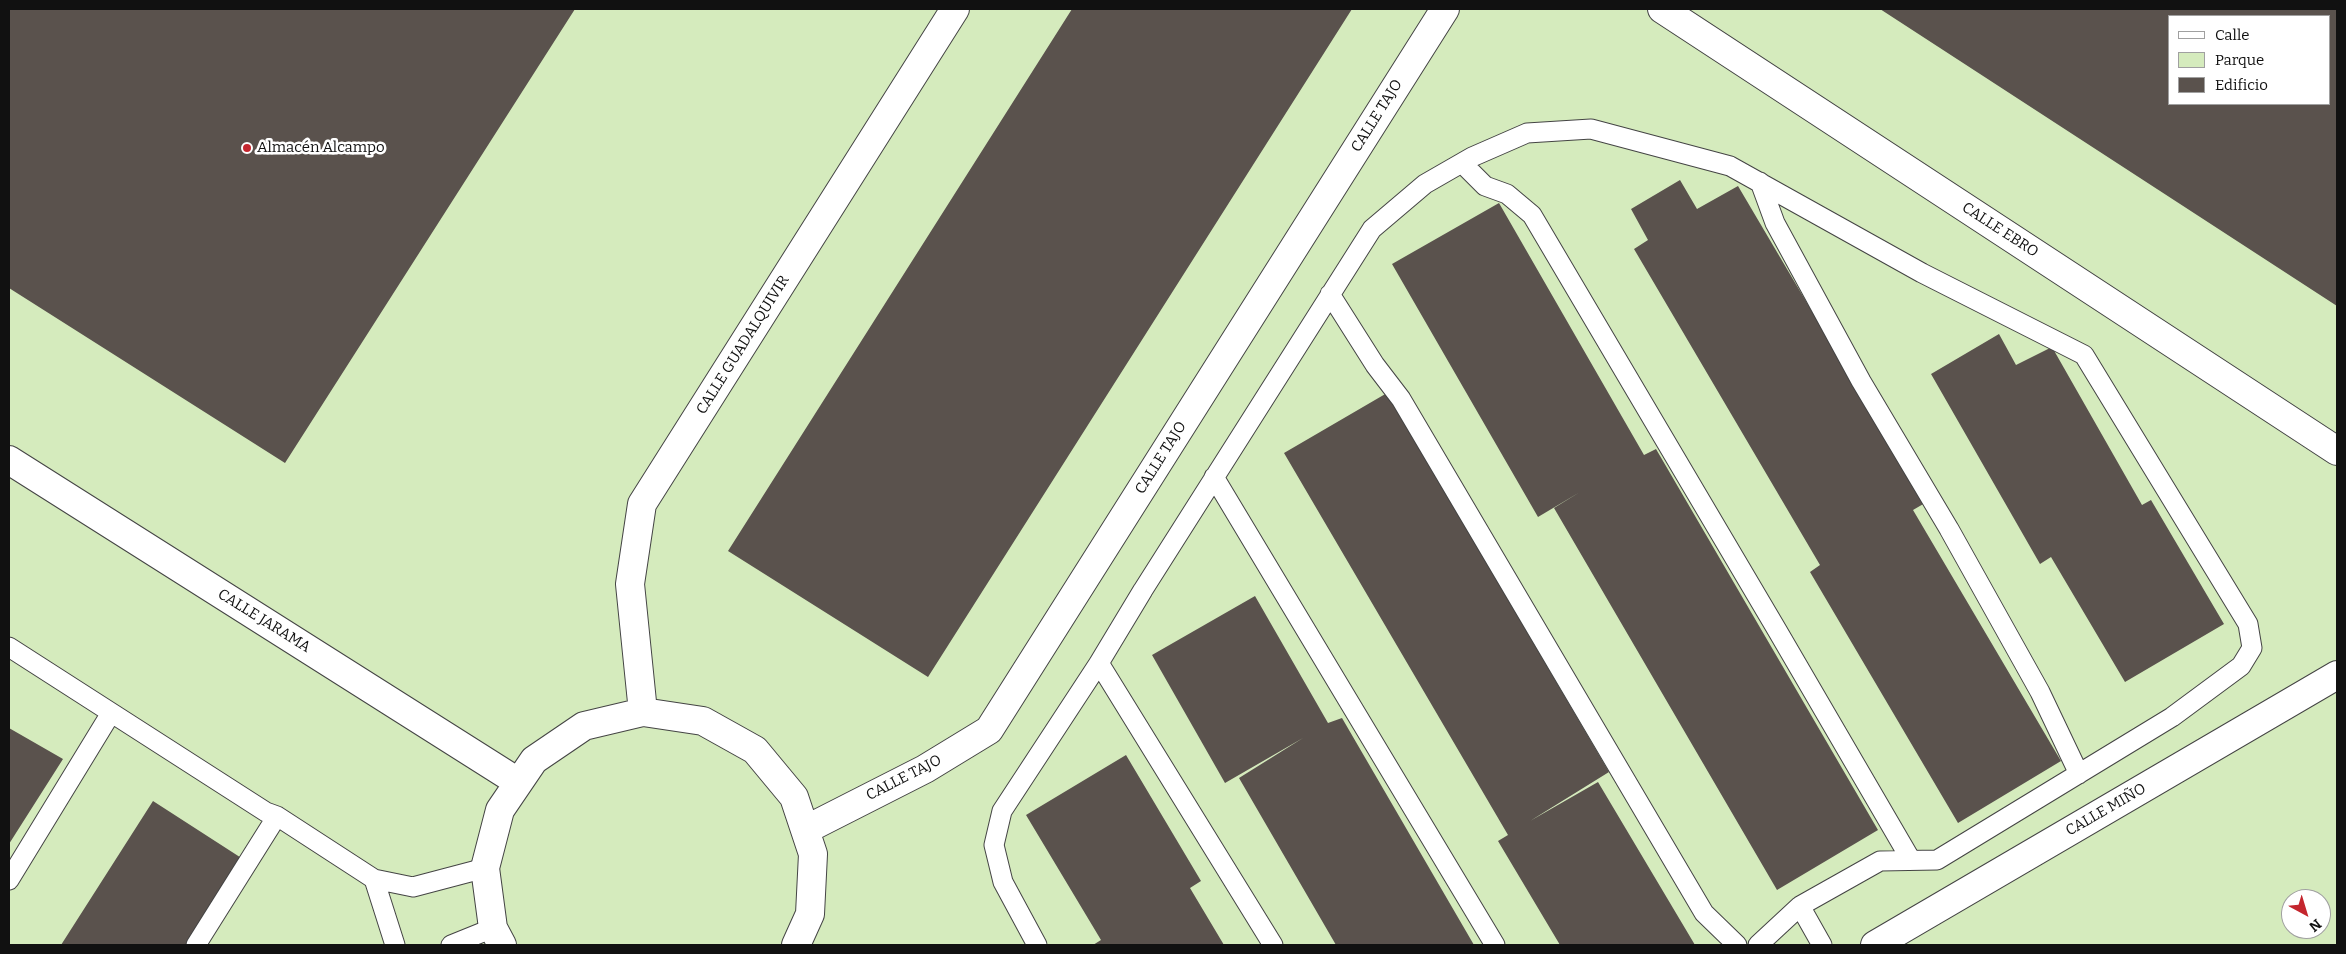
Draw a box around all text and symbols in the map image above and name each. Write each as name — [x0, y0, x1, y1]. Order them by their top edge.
legend — [2168, 15, 2331, 105]
text: Calle — [2215, 26, 2249, 44]
text: Parque — [2215, 51, 2264, 69]
street label: CALLE TAJO — [1348, 76, 1406, 156]
text: Edificio — [2215, 76, 2268, 94]
place label: Almacén Alcampo — [257, 139, 385, 157]
marker: Almacén Alcampo — [241, 142, 253, 154]
street label: CALLE EBRO — [1958, 199, 2042, 261]
street label: CALLE GUADALQUIVIR — [693, 272, 793, 418]
street label: CALLE TAJO — [1132, 418, 1190, 498]
street label: CALLE JARAMA — [214, 585, 314, 657]
street label: CALLE TAJO — [863, 751, 945, 805]
street label: CALLE MIÑO — [2063, 780, 2149, 840]
north arrow — [2281, 889, 2331, 939]
text: N — [2306, 915, 2325, 935]

